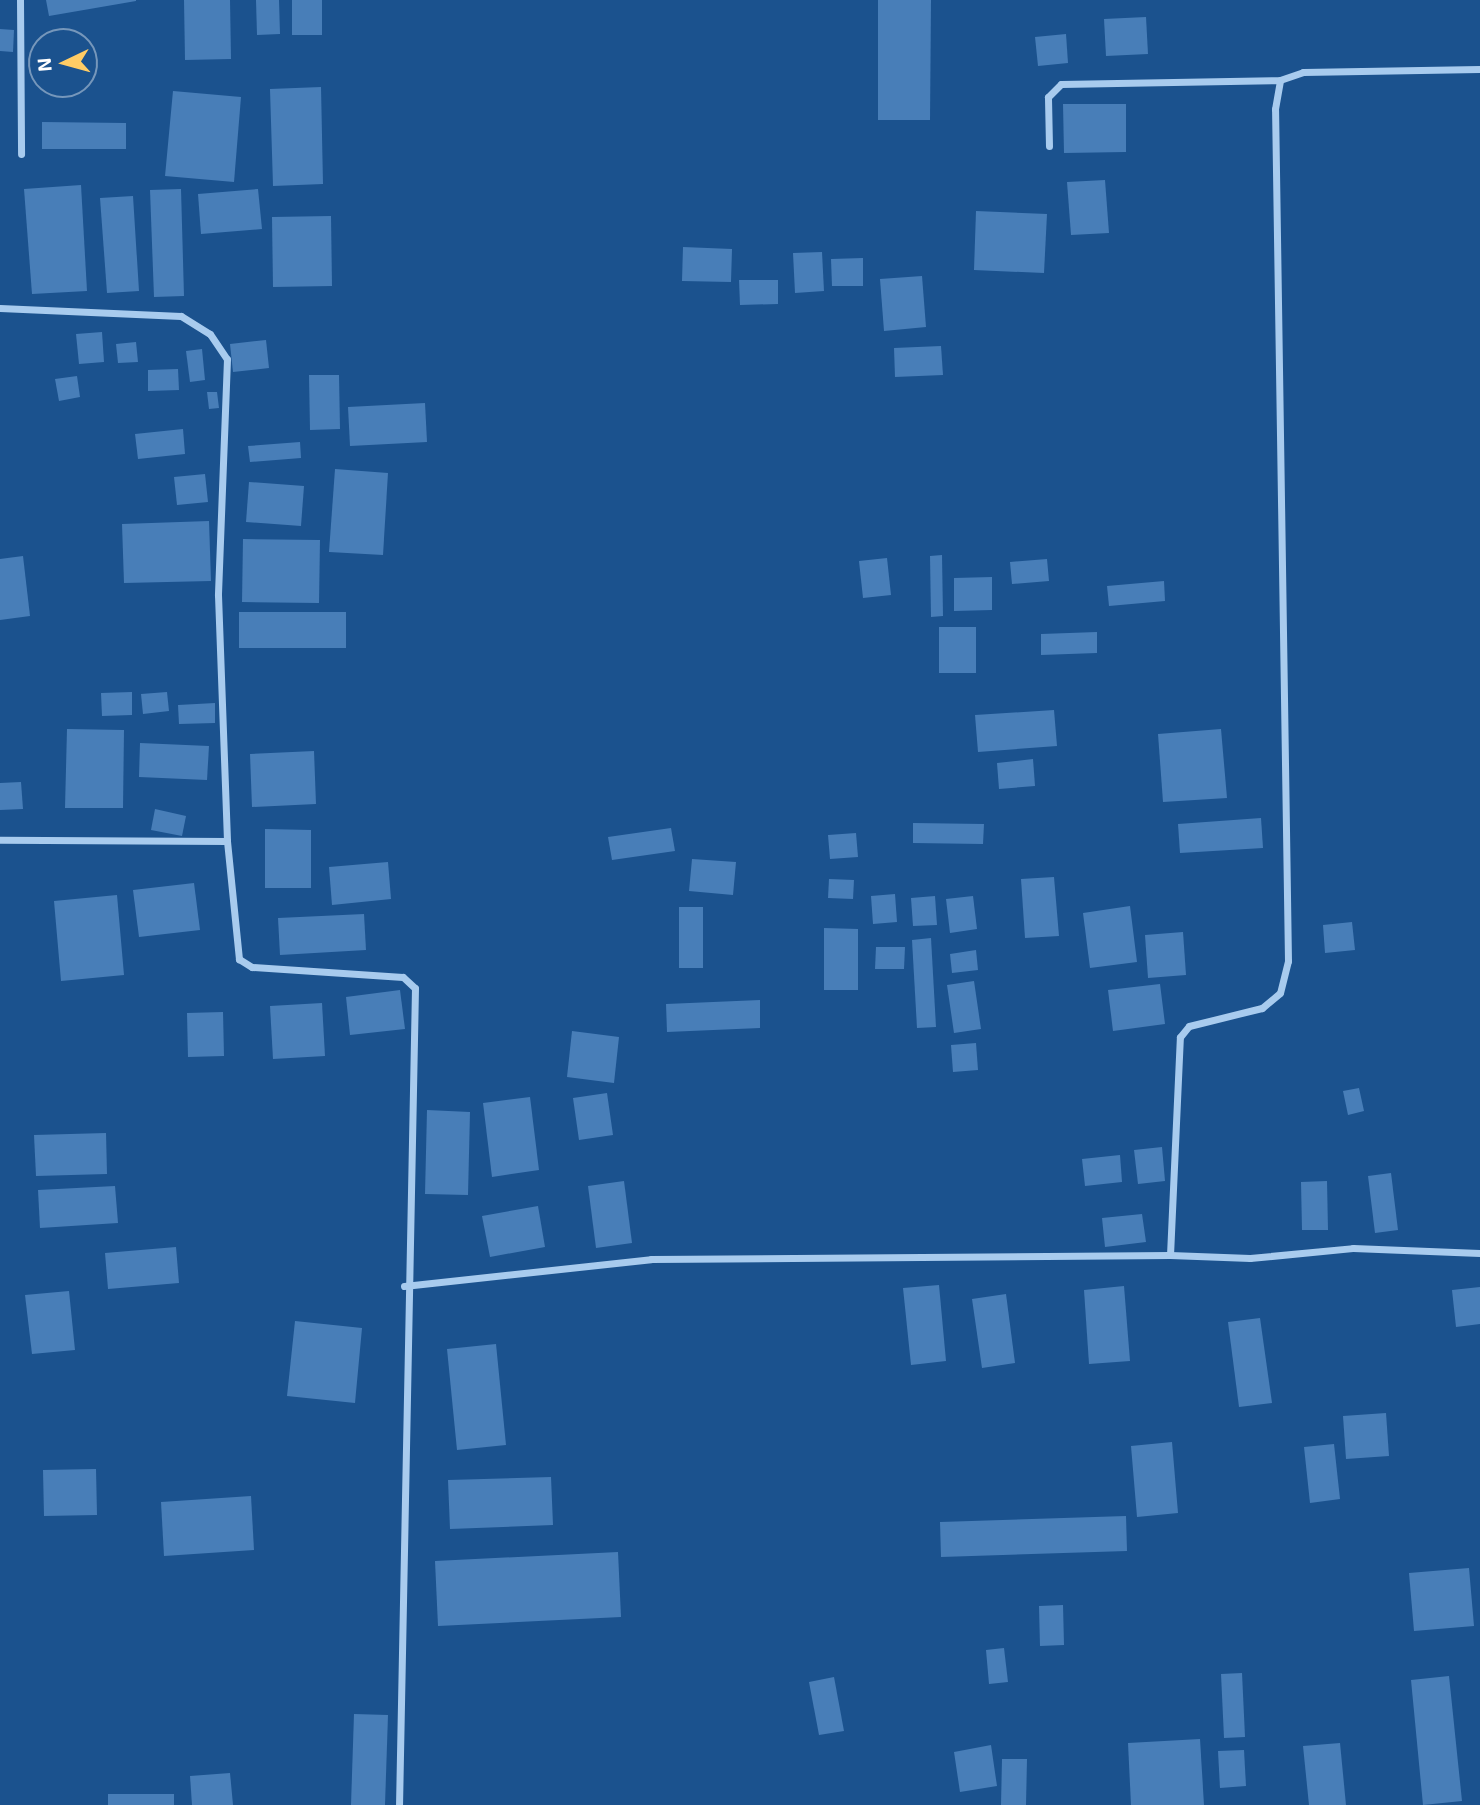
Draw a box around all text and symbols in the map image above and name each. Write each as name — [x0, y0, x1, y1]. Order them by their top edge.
north arrow — [28, 28, 98, 98]
text: N — [32, 57, 56, 73]

